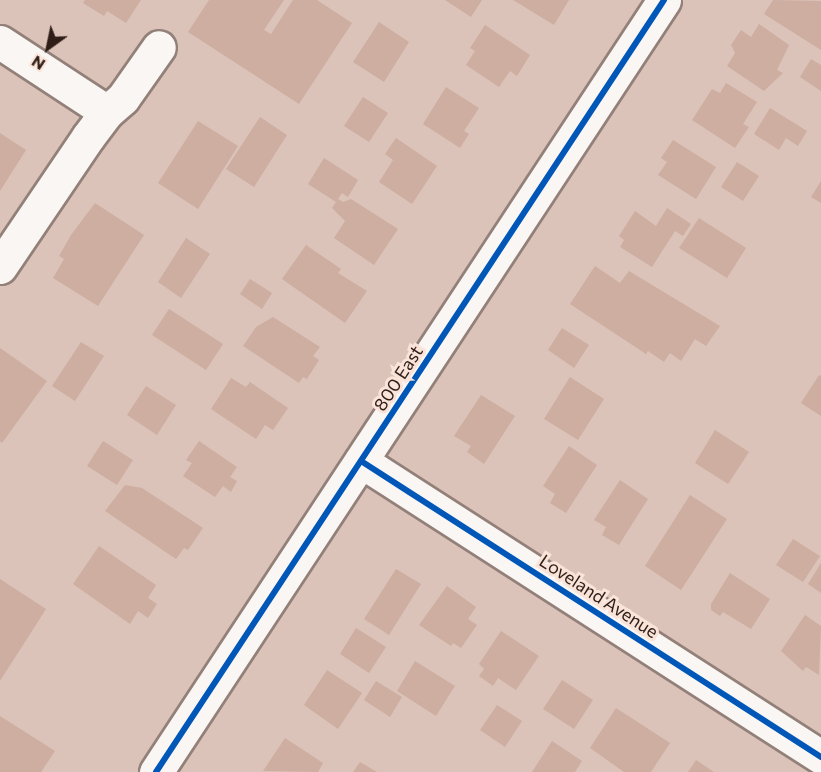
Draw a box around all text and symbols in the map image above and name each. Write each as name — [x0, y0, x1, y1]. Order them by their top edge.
north arrow — [18, 18, 78, 78]
text: N — [28, 52, 48, 75]
street label: 800 East — [369, 341, 427, 415]
street label: Loveland Avenue — [536, 550, 662, 642]

